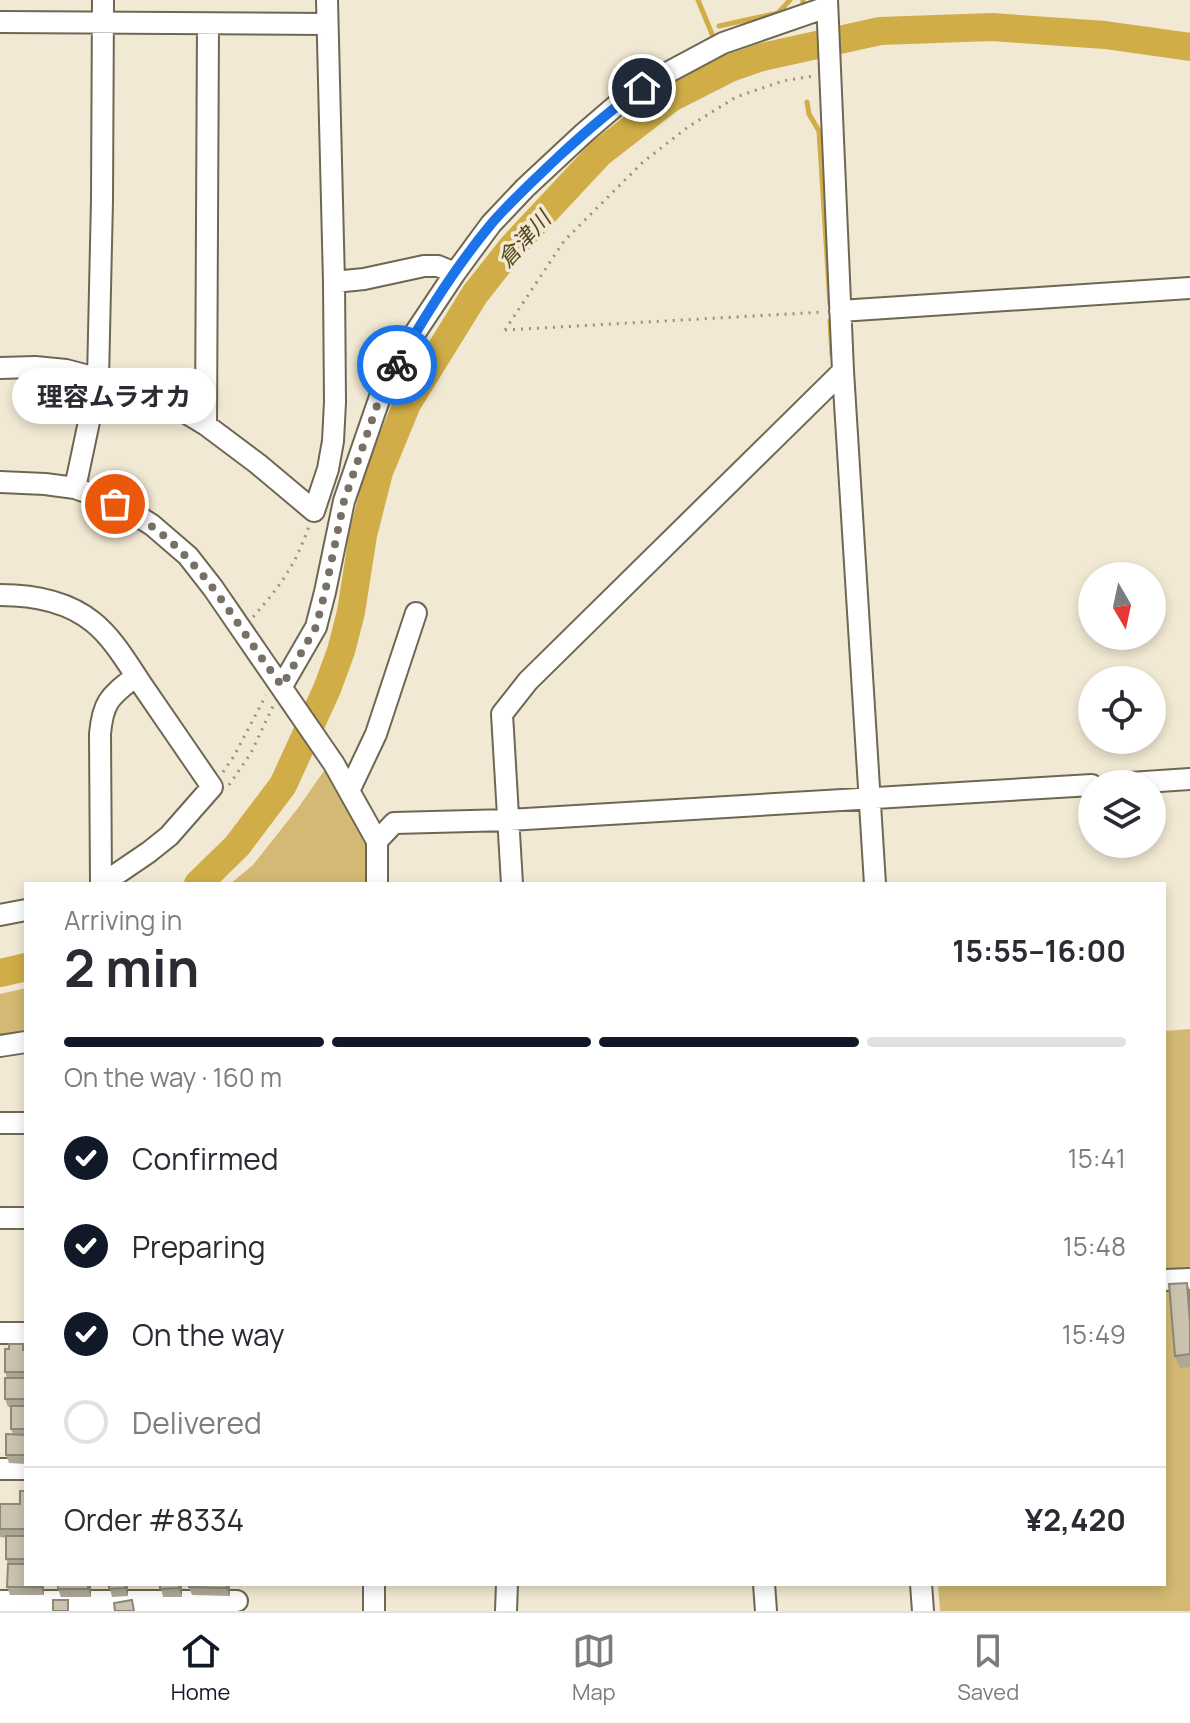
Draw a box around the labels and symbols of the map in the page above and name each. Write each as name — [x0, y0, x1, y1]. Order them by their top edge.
pin — [608, 54, 676, 122]
water label: 倉津川 — [491, 203, 559, 274]
courier — [357, 325, 437, 405]
callout: 理容ムラオカ — [13, 368, 217, 424]
pin — [81, 470, 149, 538]
north arrow — [1078, 562, 1166, 650]

